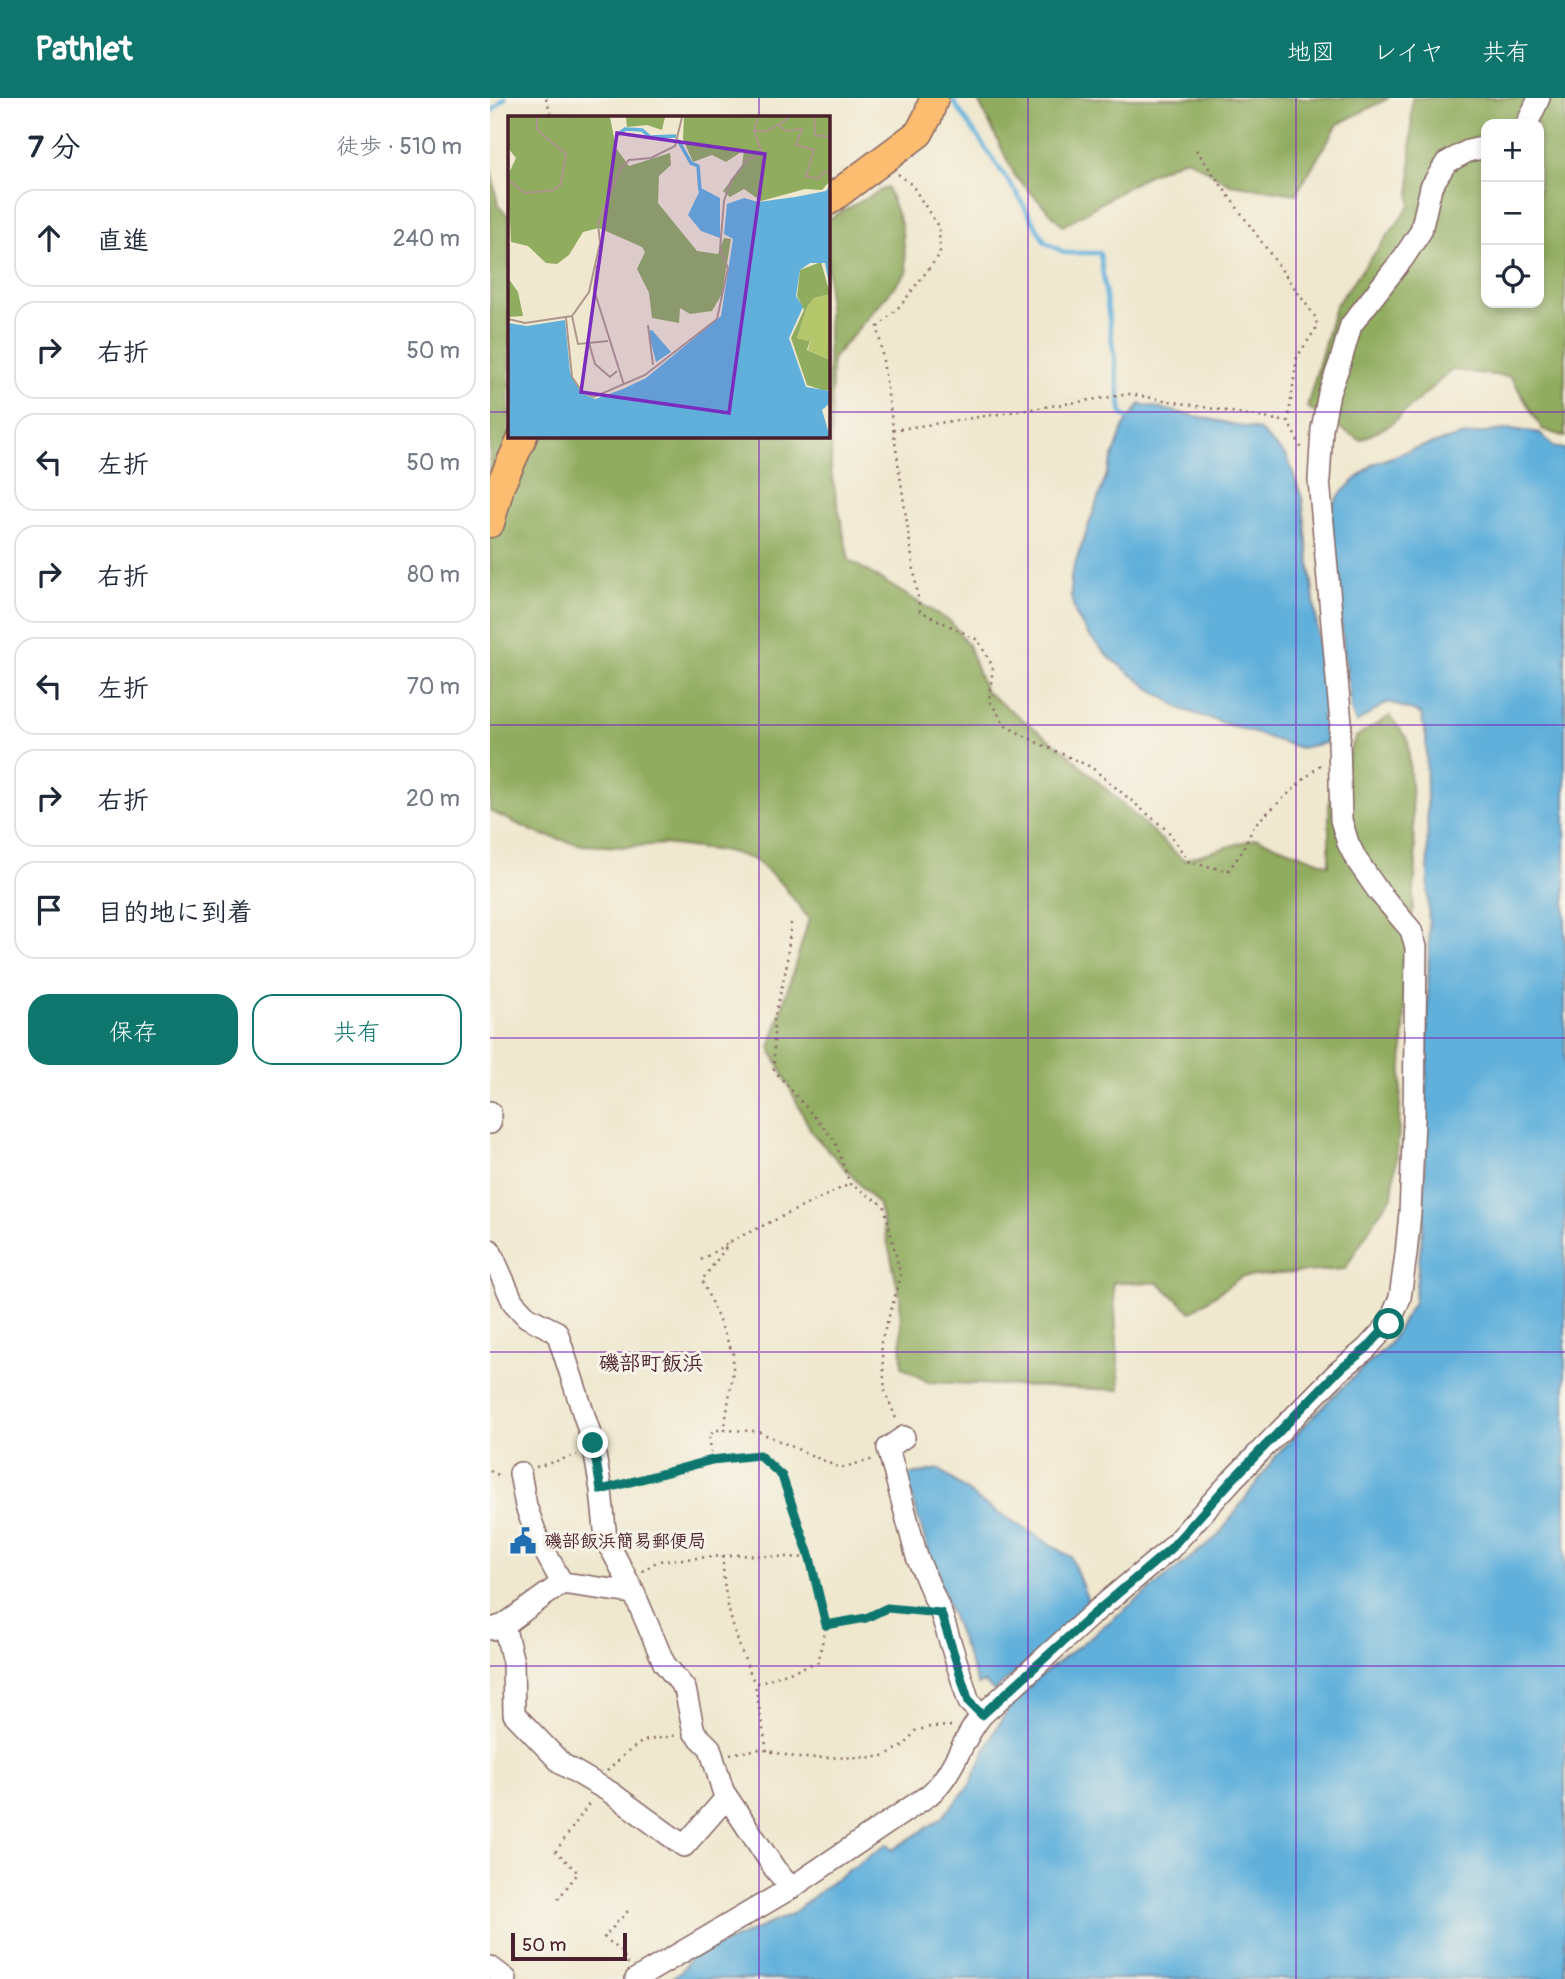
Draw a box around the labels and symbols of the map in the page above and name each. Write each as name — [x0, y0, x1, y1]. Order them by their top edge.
inset map — [508, 116, 830, 438]
route start — [1373, 1308, 1404, 1339]
district label: 磯部町飯浜 — [599, 1350, 704, 1377]
route end — [577, 1427, 608, 1458]
public building icon: 磯部飯浜簡易郵便局 — [508, 1526, 538, 1556]
place label: 磯部飯浜簡易郵便局 — [544, 1530, 706, 1553]
scale bar — [511, 1930, 626, 1962]

